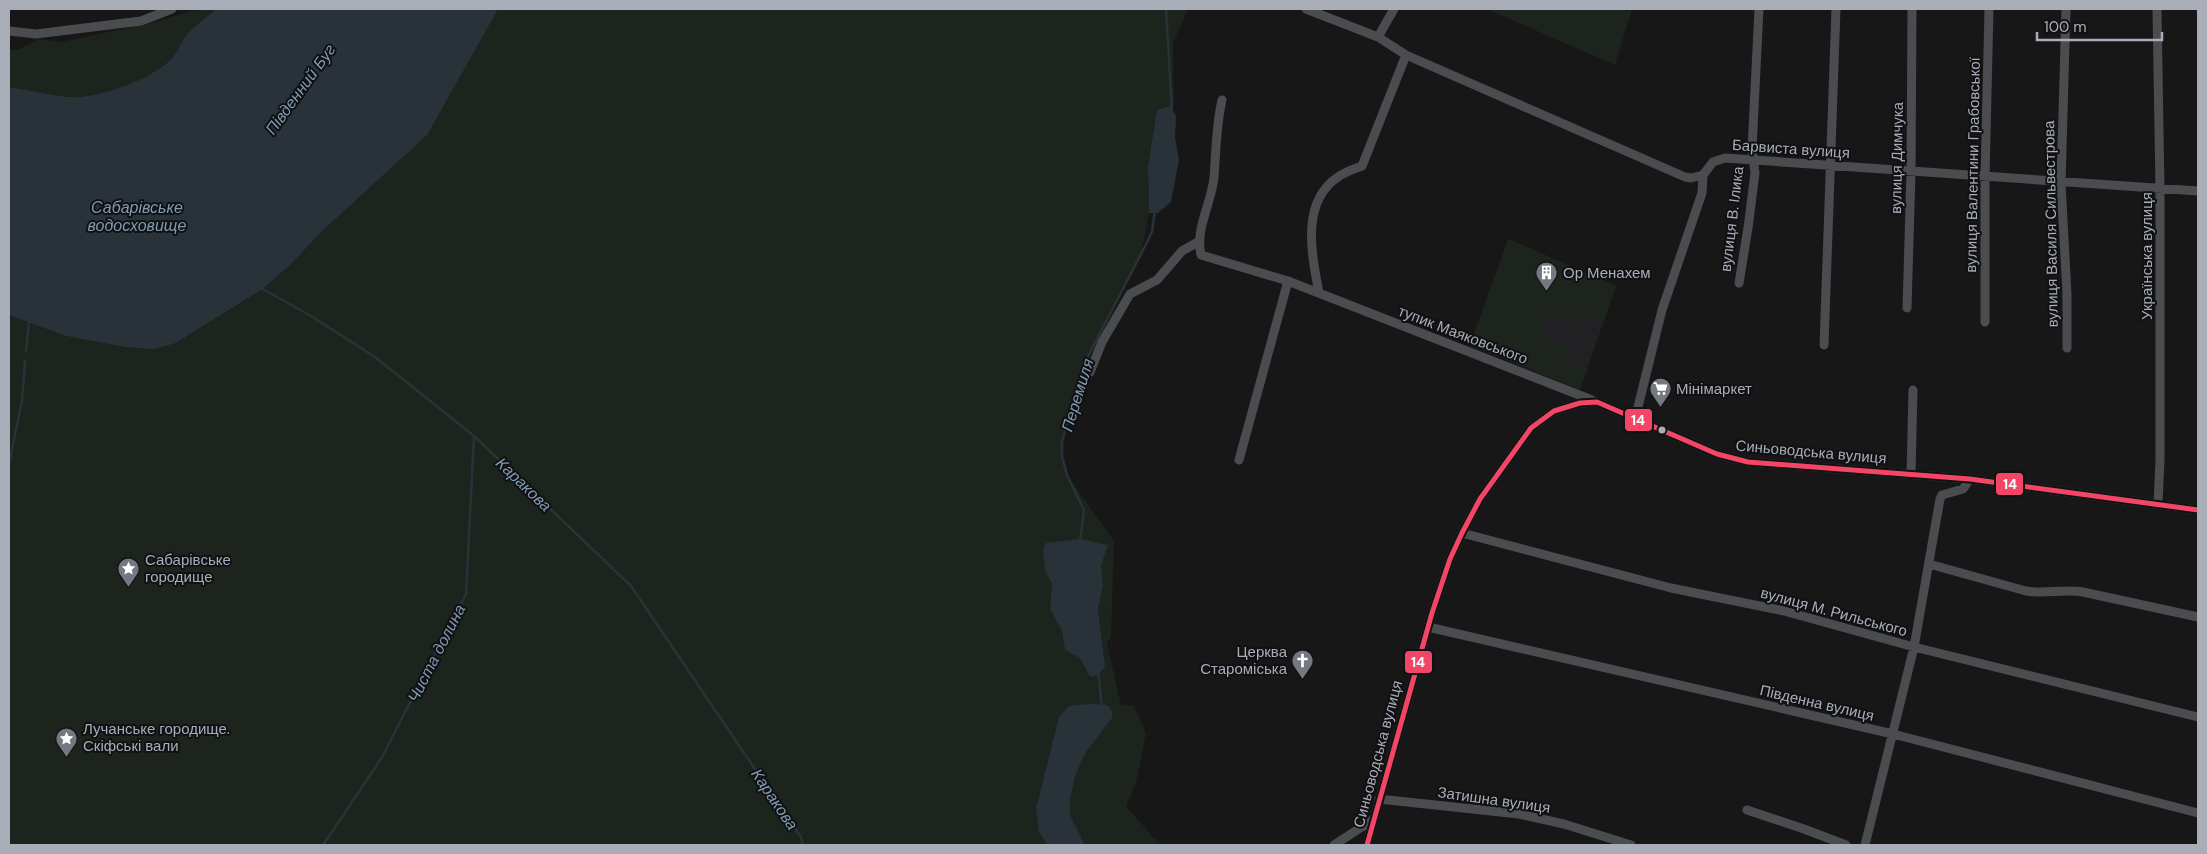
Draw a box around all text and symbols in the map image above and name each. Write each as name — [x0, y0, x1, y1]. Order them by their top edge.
scale bar — [2037, 10, 2162, 42]
text: 100 m — [2044, 17, 2087, 37]
water label: Південний Буг — [261, 40, 340, 139]
street label: вулиця Валентини Грабовської — [1961, 56, 1985, 273]
street label: вулиця Димчука — [1886, 101, 1908, 214]
street label: вулиця Василя Сильвестрова — [2039, 120, 2063, 328]
street label: Барвиста вулиця — [1731, 135, 1851, 163]
street label: вулиця В. Ілика — [1716, 164, 1748, 273]
street label: Українська вулиця — [2137, 192, 2157, 320]
water label: Сабарівське водосховище — [88, 197, 186, 236]
building icon: Ор Менахем — [1535, 261, 1559, 292]
place label: Ор Менахем — [1563, 263, 1651, 283]
street label: тупик Маяковського — [1395, 301, 1531, 369]
water label: Перемиля — [1056, 356, 1099, 434]
supermarket icon: Мінімаркет — [1648, 377, 1672, 408]
place label: Мінімаркет — [1676, 379, 1752, 399]
line badge: 14 — [1624, 408, 1653, 432]
text: 14 — [1631, 411, 1645, 429]
unlabelled marker — [1657, 425, 1667, 435]
street label: Синьоводська вулиця — [1735, 435, 1887, 469]
water label: Каракова — [491, 453, 556, 516]
line badge: 14 — [1995, 472, 2024, 496]
text: 14 — [2003, 475, 2017, 493]
place label: Сабарівське городище — [145, 550, 231, 587]
place icon: Сабарівське городище — [117, 557, 141, 588]
street label: вулиця М. Рильського — [1759, 583, 1909, 641]
water label: Чиста долина — [403, 601, 470, 706]
place label: Церква Староміська — [1200, 642, 1288, 679]
church icon: Церква Староміська — [1291, 649, 1315, 680]
line badge: 14 — [1404, 650, 1433, 674]
text: 14 — [1411, 653, 1425, 671]
street label: Синьоводська вулиця — [1349, 678, 1407, 830]
street label: Південна вулиця — [1758, 680, 1876, 726]
place label: Лучанське городище. Скіфські вали — [83, 719, 230, 756]
place icon: Лучанське городище. Скіфські вали — [55, 726, 79, 757]
water label: Каракова — [746, 765, 803, 834]
street label: Затишна вулиця — [1436, 782, 1552, 818]

